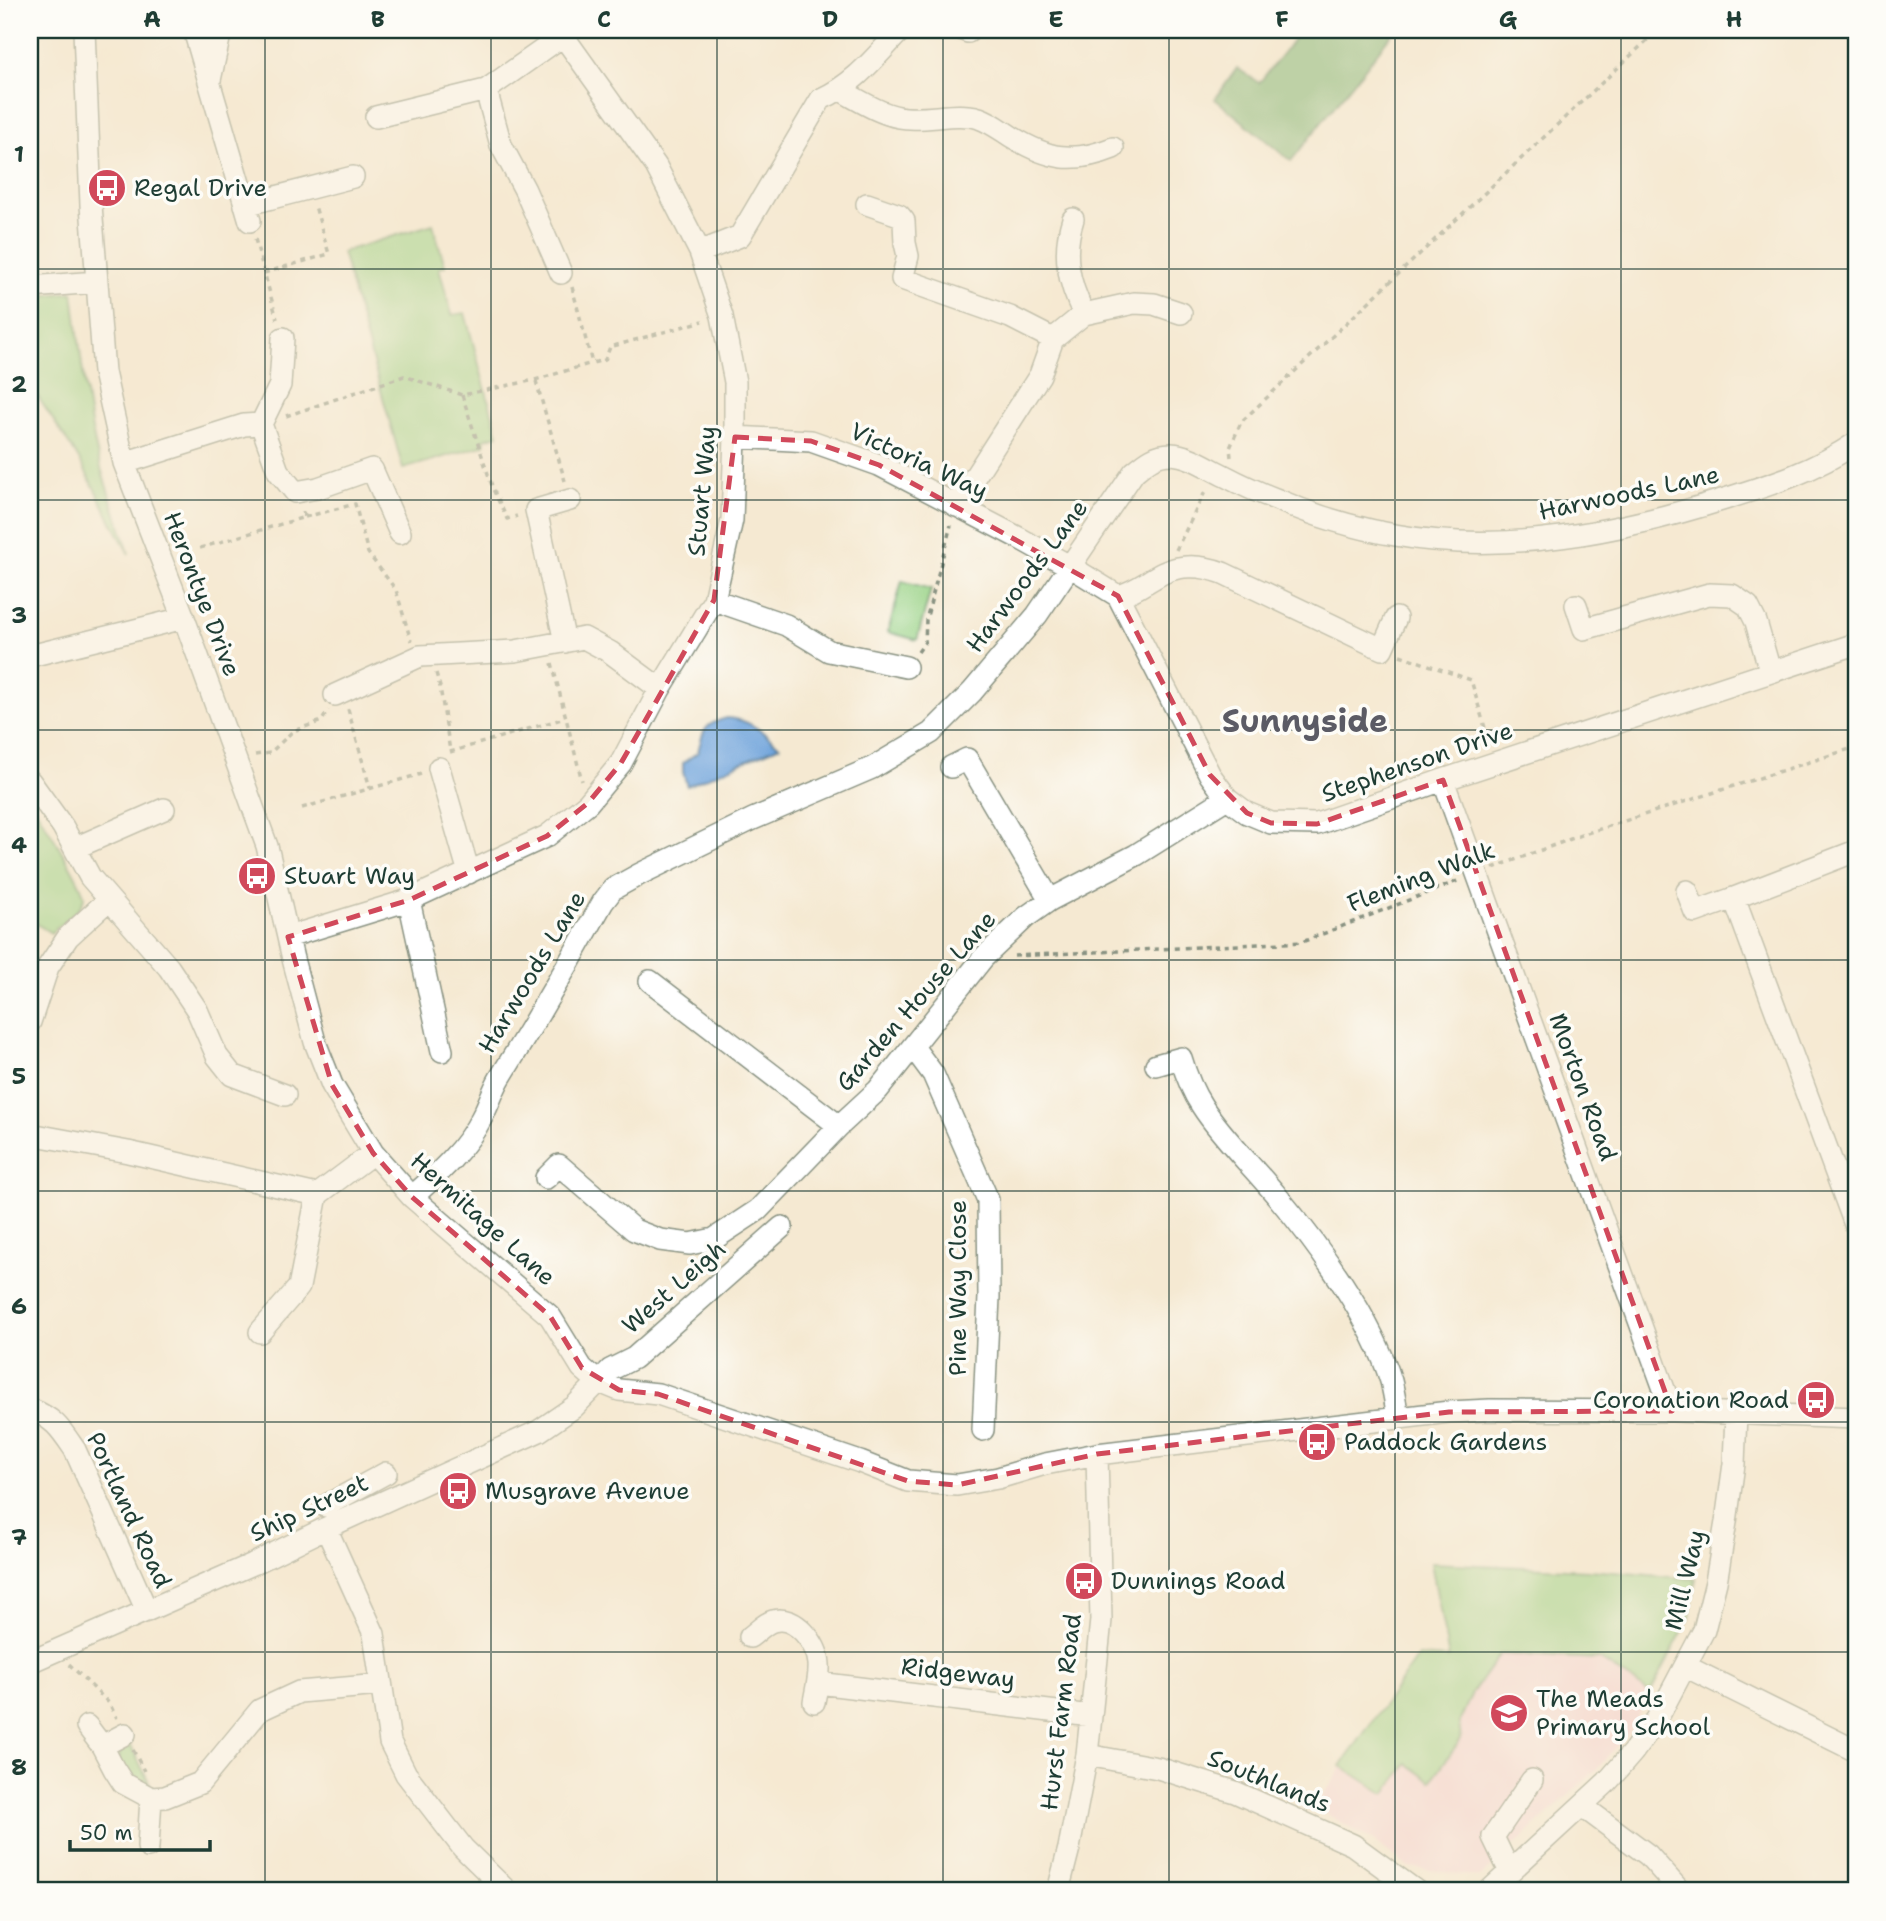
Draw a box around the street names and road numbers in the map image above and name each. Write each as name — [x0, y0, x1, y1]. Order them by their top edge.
street label: Victoria Way — [845, 415, 993, 507]
street label: Stuart Way — [680, 424, 724, 558]
street label: Harwoods Lane — [1536, 458, 1722, 528]
street label: Harwoods Lane — [959, 493, 1095, 659]
street label: Herontye Drive — [156, 507, 248, 681]
street label: Stephenson Drive — [1317, 714, 1517, 810]
street label: Fleming Walk — [1343, 834, 1499, 920]
street label: Harwoods Lane — [471, 885, 593, 1059]
street label: Garden House Lane — [829, 904, 1003, 1098]
street label: Morton Road — [1541, 1009, 1625, 1165]
street label: Hermitage Lane — [404, 1145, 562, 1293]
street label: Pine Way Close — [942, 1200, 974, 1376]
street label: West Leigh — [615, 1233, 733, 1341]
street label: Portland Road — [79, 1427, 179, 1593]
street label: Ship Street — [245, 1467, 373, 1549]
street label: Mill Way — [1657, 1526, 1713, 1634]
street label: Hurst Farm Road — [1033, 1612, 1089, 1812]
street label: Ridgeway — [899, 1650, 1017, 1696]
street label: Southlands — [1203, 1742, 1335, 1820]

